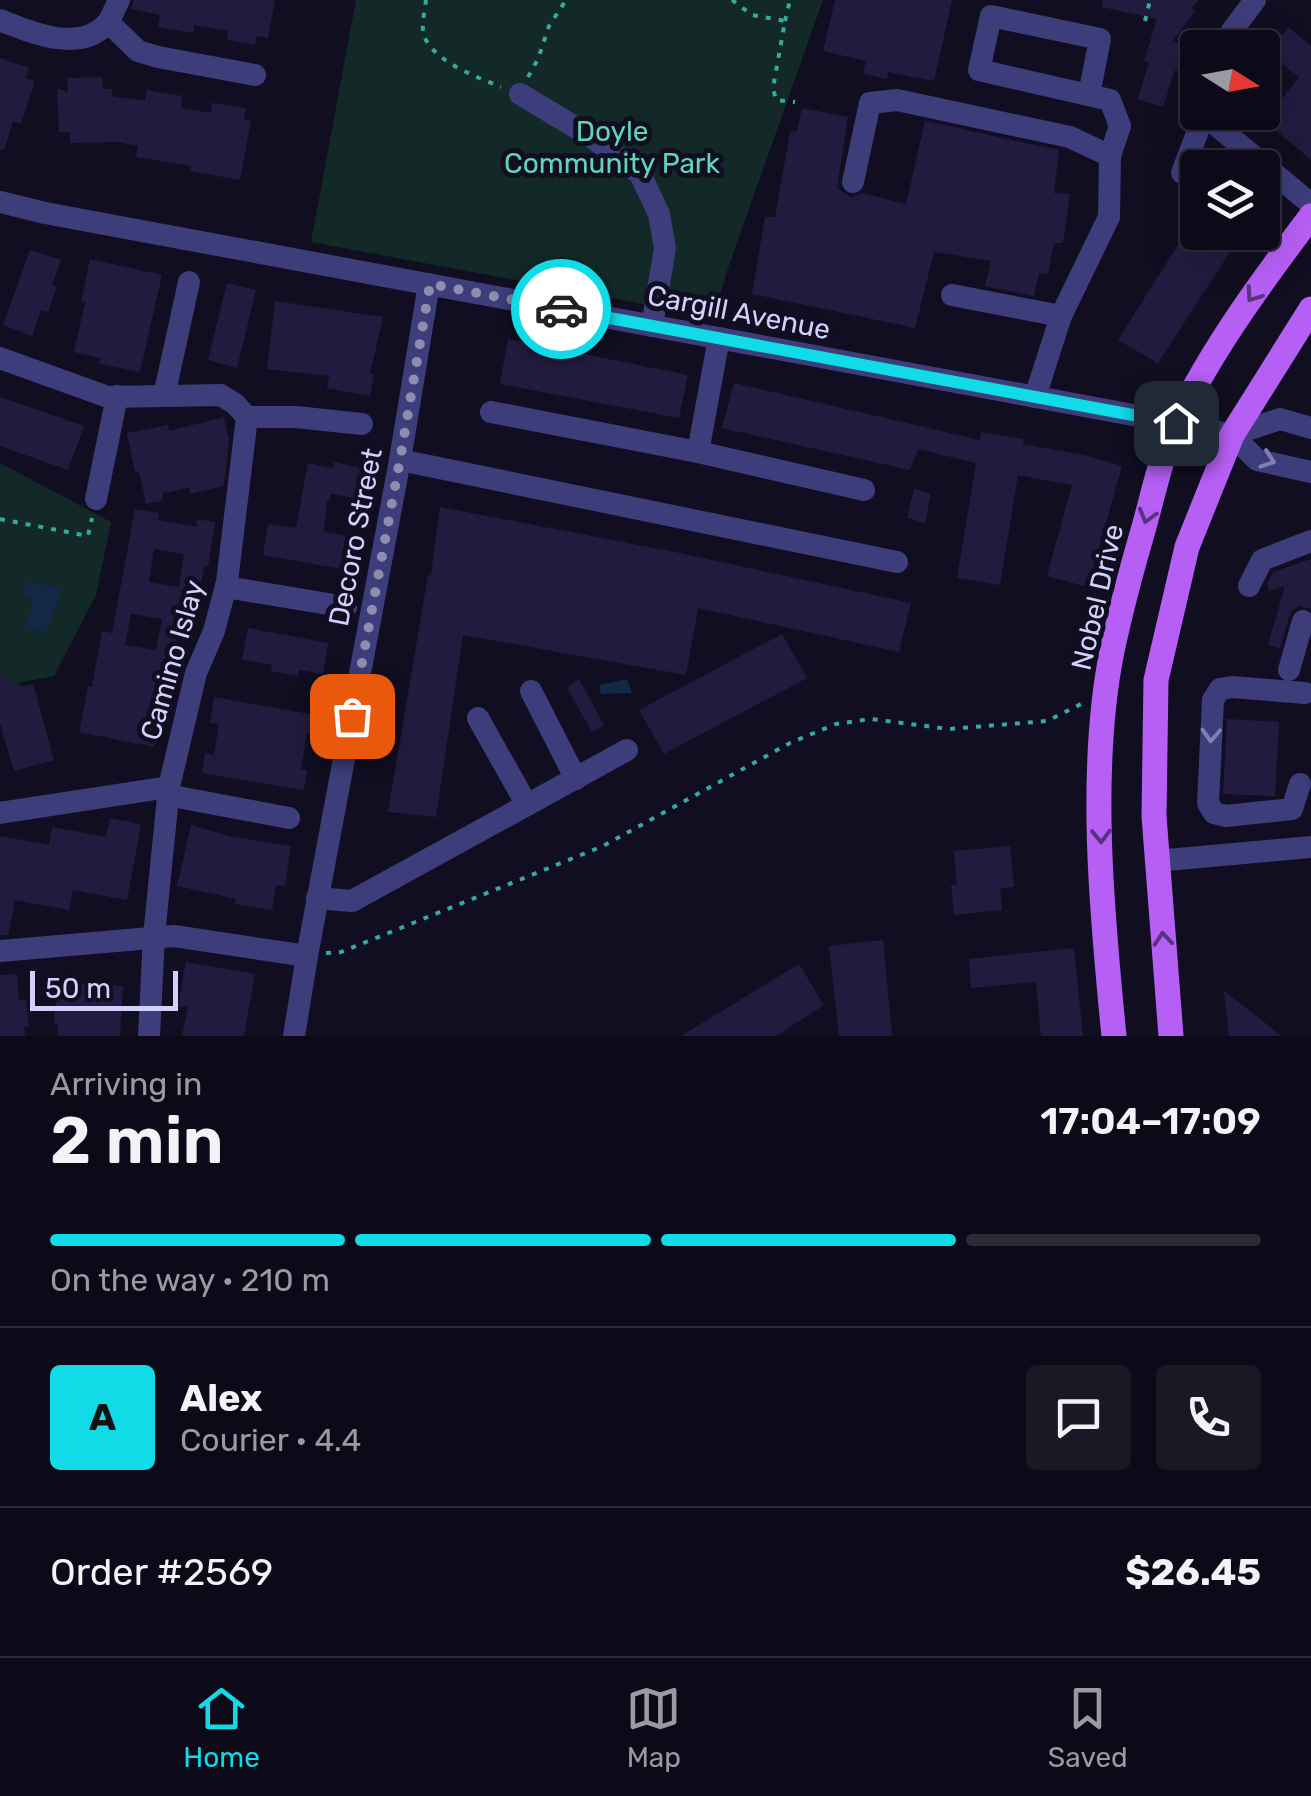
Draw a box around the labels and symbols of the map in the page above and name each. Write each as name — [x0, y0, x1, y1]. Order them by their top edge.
north arrow — [1180, 30, 1280, 130]
park label: Doyle Community Park — [504, 115, 720, 180]
courier — [511, 259, 611, 359]
street label: Cargill Avenue — [645, 279, 833, 346]
one-way arrow — [1247, 284, 1265, 302]
pin — [1134, 381, 1219, 466]
street label: Decoro Street — [322, 445, 389, 629]
one-way arrow — [1258, 449, 1276, 469]
one-way arrow — [1138, 507, 1159, 524]
street label: Nobel Drive — [1065, 521, 1130, 673]
street label: Camino Islay — [134, 576, 211, 744]
pin — [310, 674, 395, 759]
one-way arrow — [1201, 728, 1222, 744]
one-way arrow — [1090, 829, 1111, 845]
one-way arrow — [1152, 930, 1174, 946]
scale bar — [30, 966, 178, 1010]

